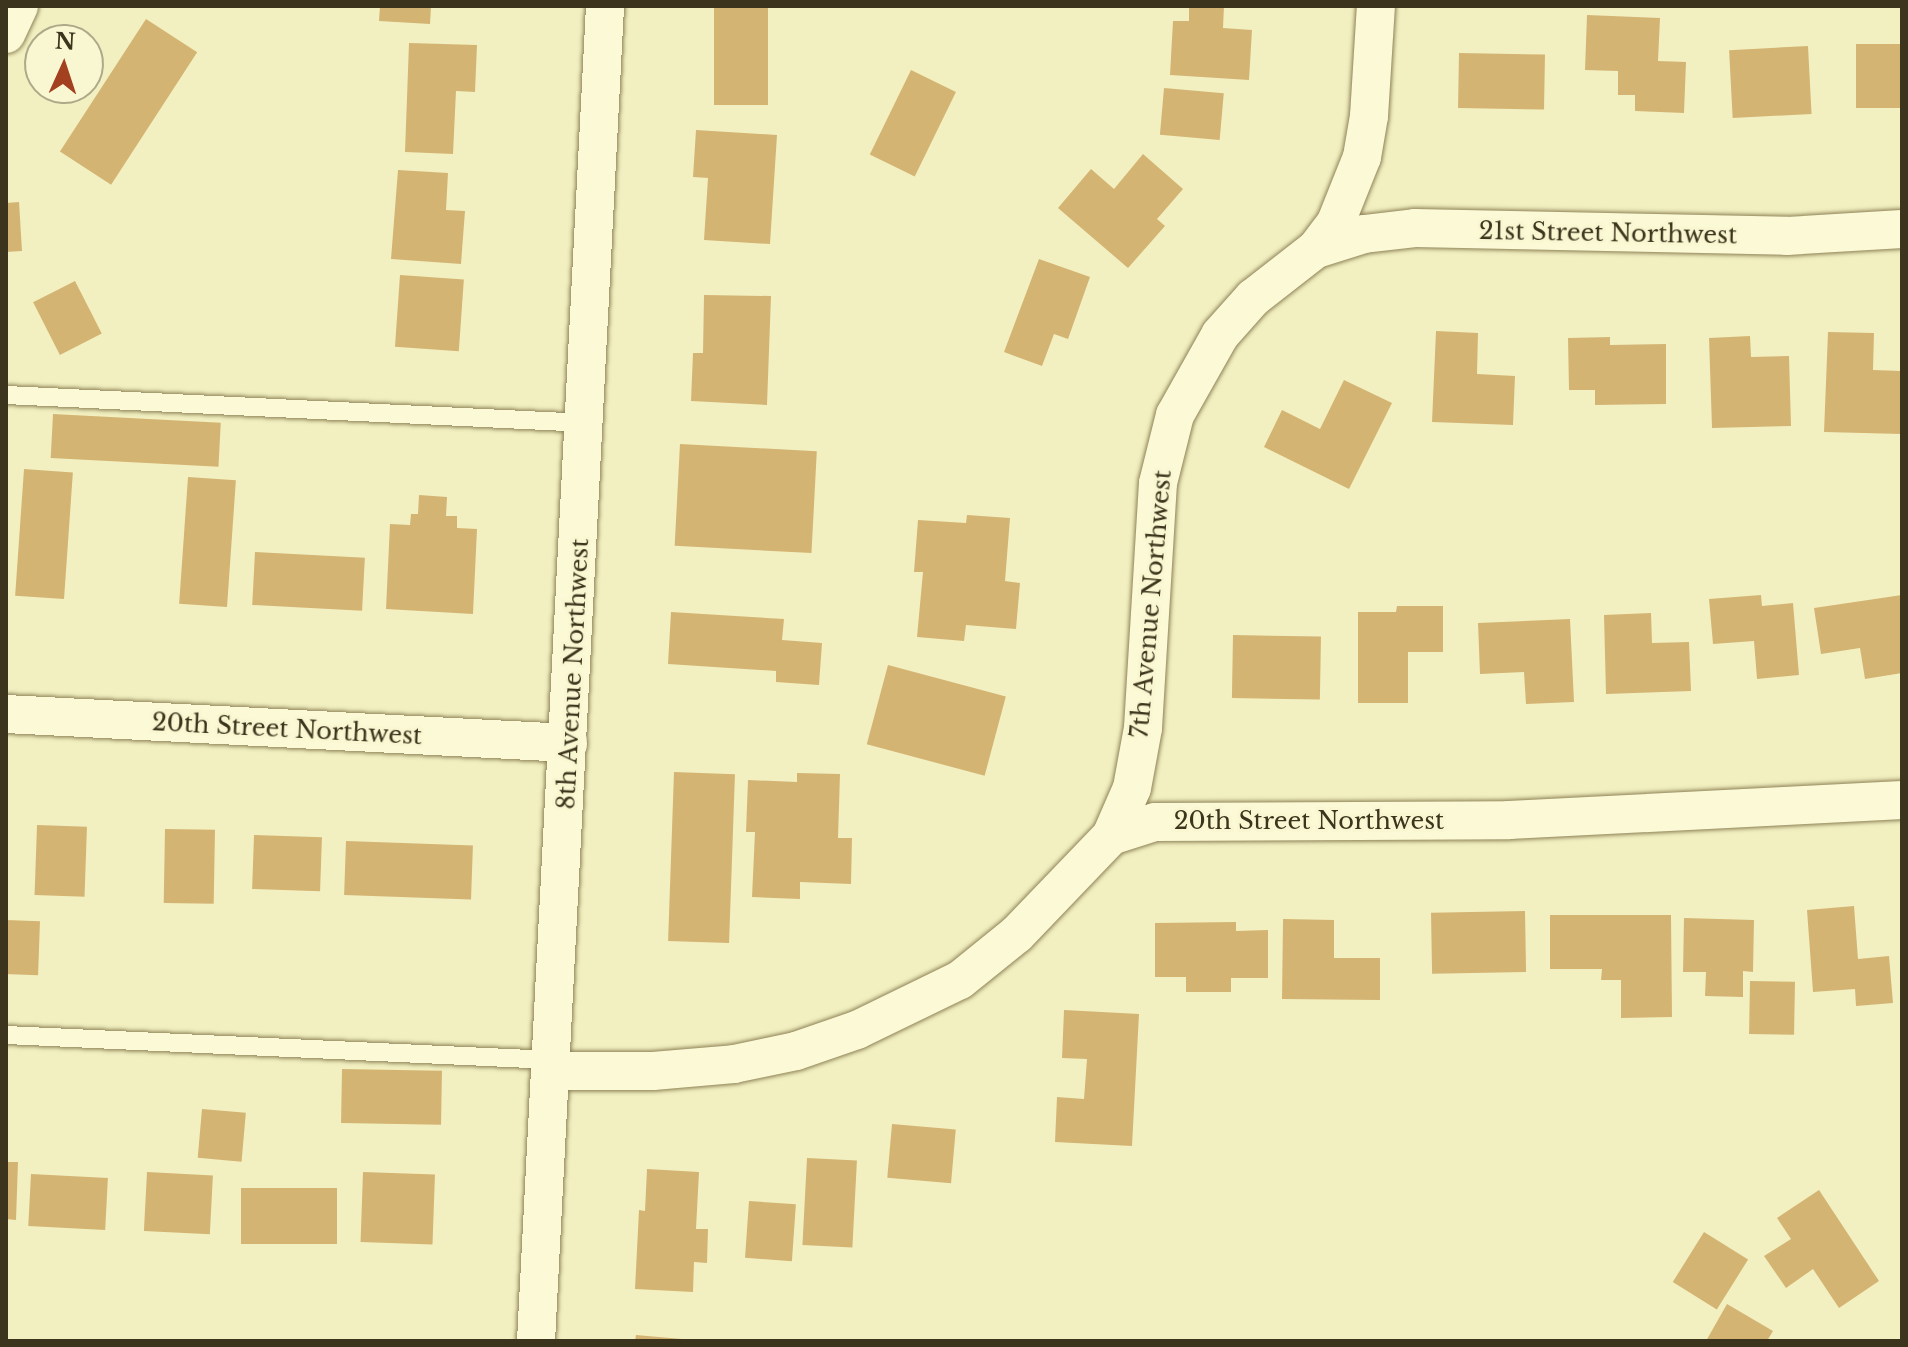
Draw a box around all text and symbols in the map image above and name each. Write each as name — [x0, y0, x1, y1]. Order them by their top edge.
north arrow — [24, 24, 104, 104]
text: N — [54, 28, 76, 56]
street label: 21st Street Northwest — [1479, 216, 1737, 250]
street label: 7th Avenue Northwest — [1125, 468, 1177, 740]
street label: 8th Avenue Northwest — [551, 537, 595, 811]
street label: 20th Street Northwest — [151, 708, 423, 750]
street label: 20th Street Northwest — [1174, 807, 1444, 835]

